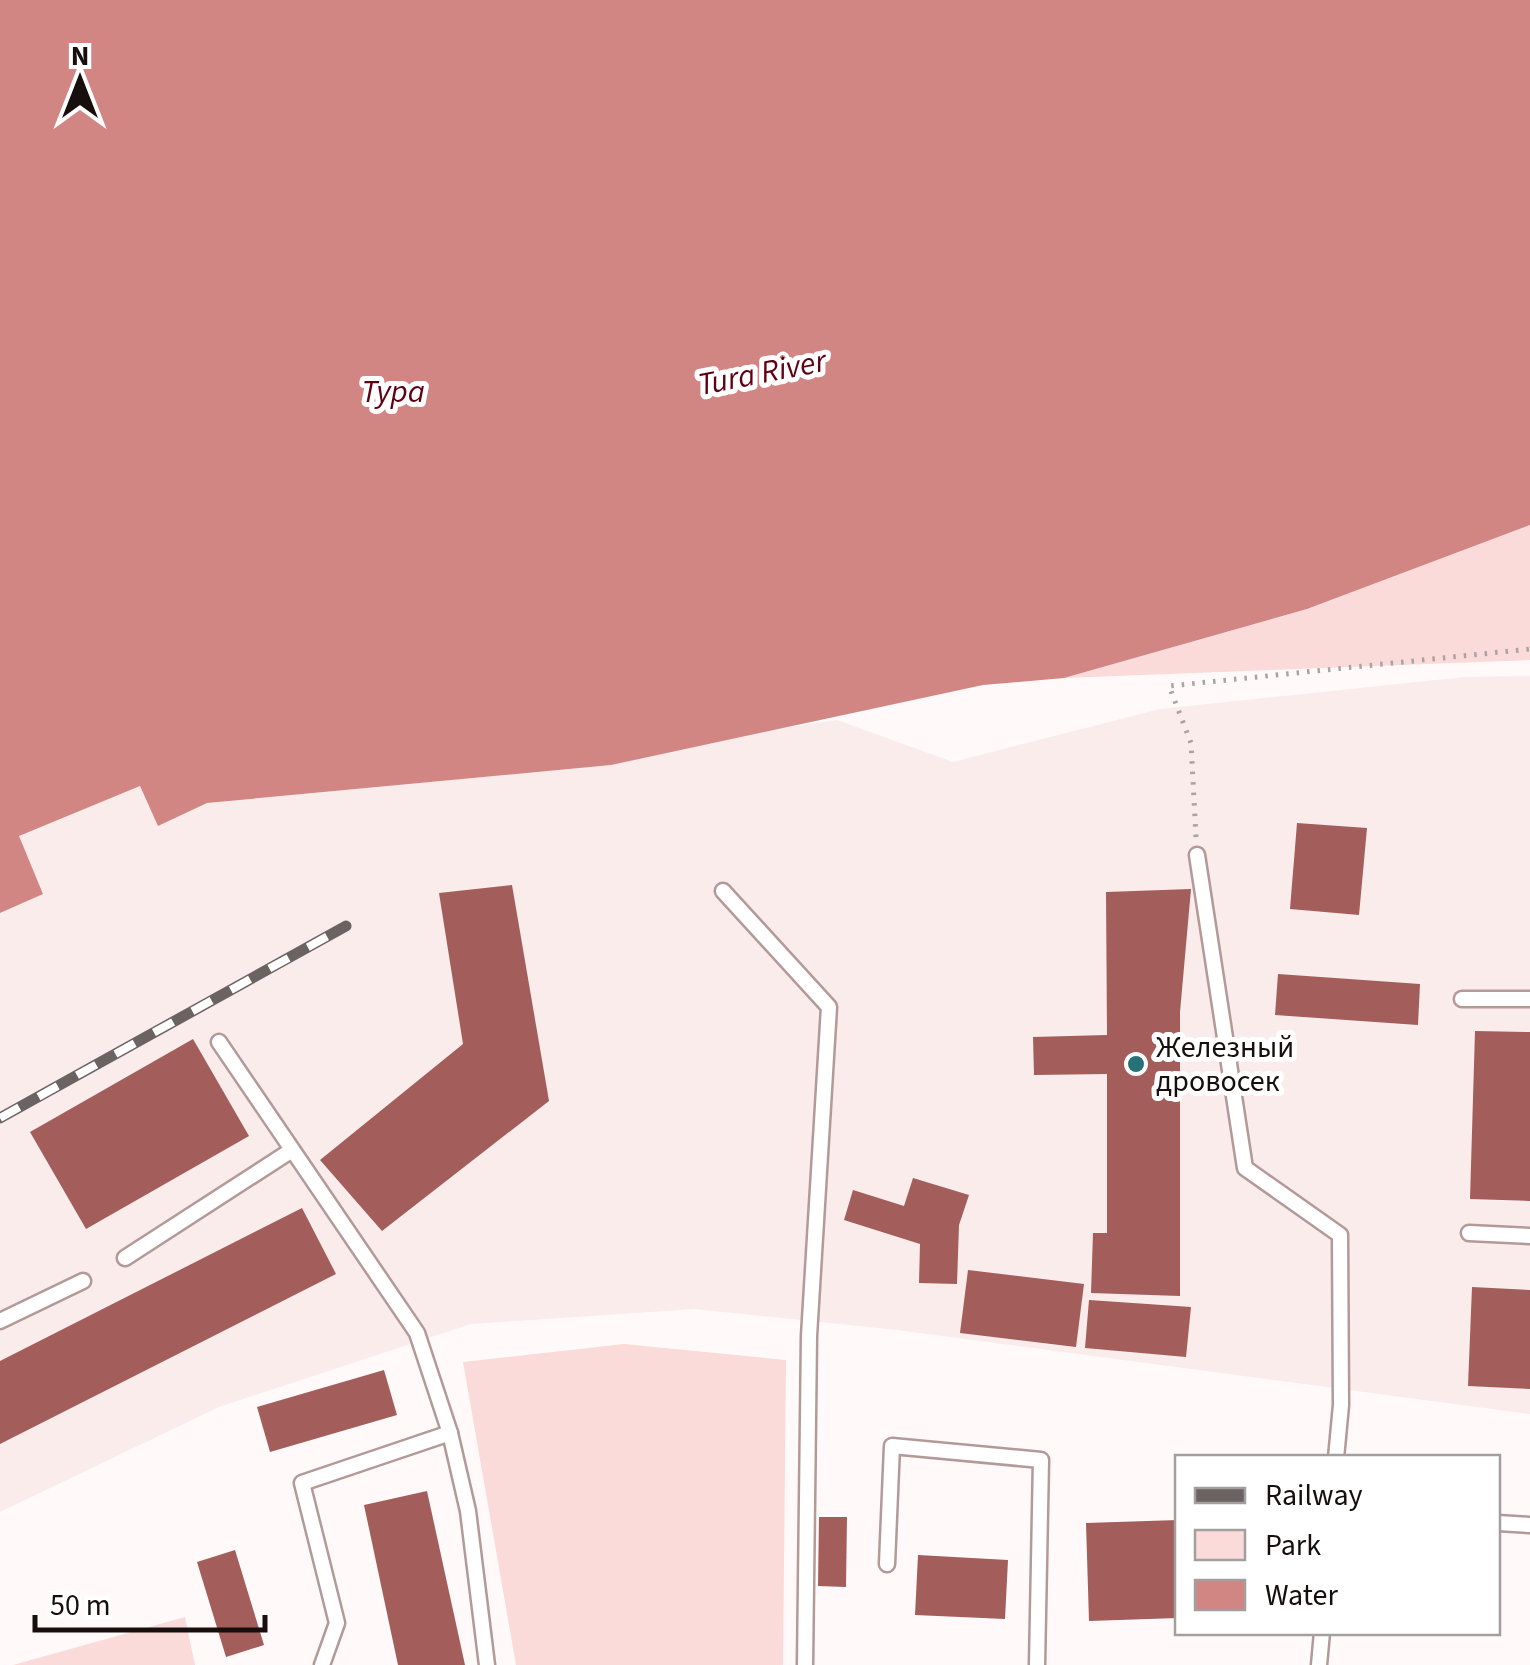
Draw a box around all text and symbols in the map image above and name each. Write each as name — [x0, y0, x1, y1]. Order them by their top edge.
north arrow — [30, 30, 130, 130]
text: N — [71, 36, 89, 76]
water label: Tura River — [694, 338, 832, 408]
water label: Тура — [361, 369, 425, 415]
place label: Железный дровосек — [1156, 1026, 1294, 1103]
marker: Железный дровосек — [1125, 1053, 1147, 1075]
legend — [1175, 1455, 1500, 1635]
text: Railway — [1265, 1474, 1363, 1517]
text: Park — [1265, 1524, 1321, 1567]
scale bar — [35, 1570, 265, 1632]
text: Water — [1265, 1574, 1338, 1617]
text: 50 m — [50, 1584, 111, 1627]

